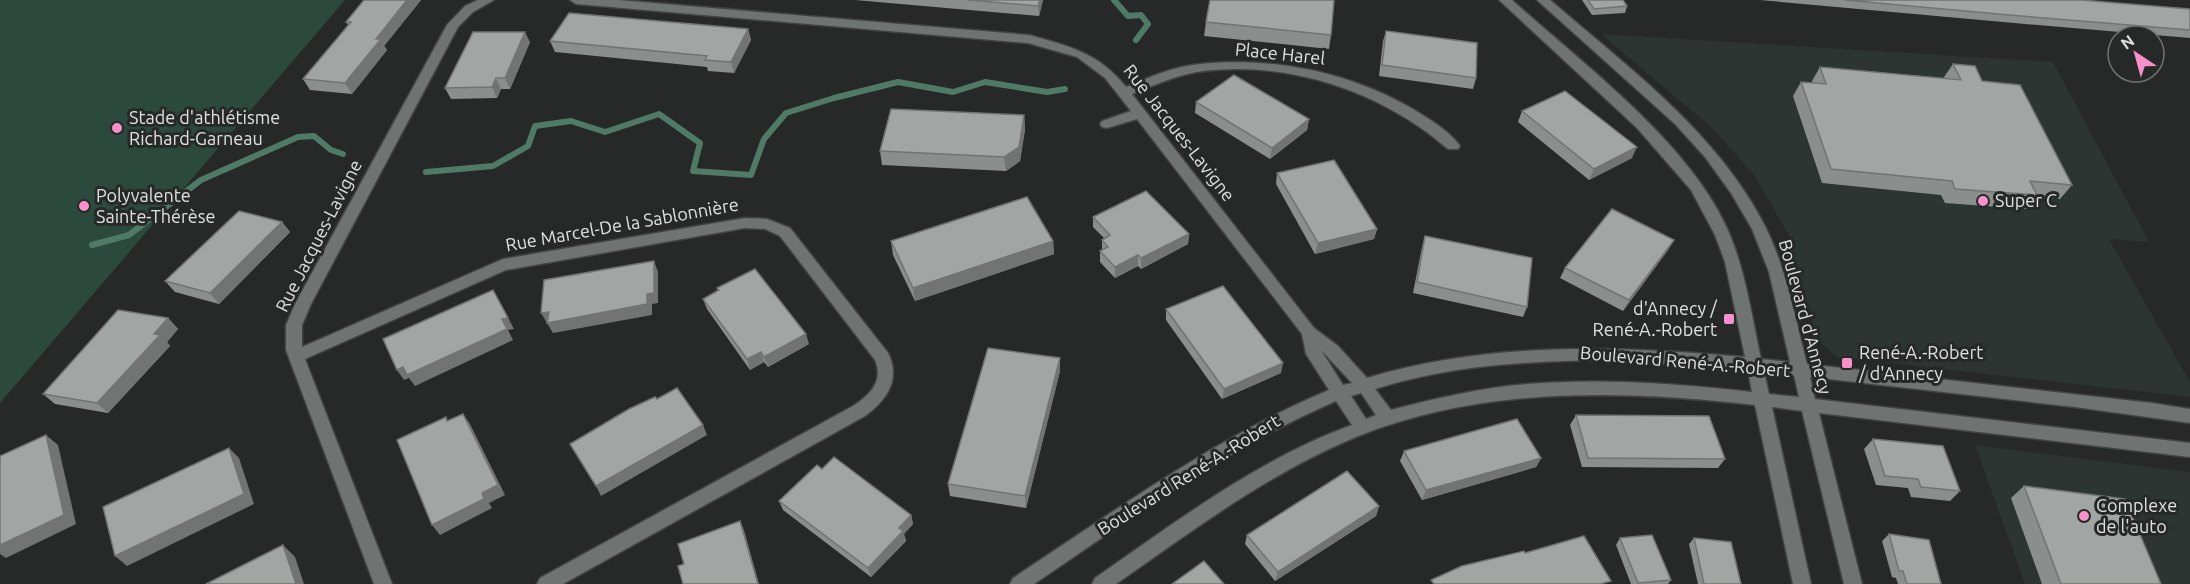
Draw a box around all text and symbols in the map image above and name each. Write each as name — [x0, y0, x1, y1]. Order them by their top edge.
north arrow — [2106, 24, 2166, 84]
text: N — [2117, 31, 2137, 53]
street label: Place Harel — [1234, 38, 1326, 68]
street label: Rue Jacques-Lavigne — [1120, 60, 1239, 205]
place label: Stade d'athlétisme Richard-Garneau — [129, 107, 280, 148]
marker: Stade d'athlétisme Richard-Garneau — [110, 121, 124, 135]
street label: Rue Jacques-Lavigne — [271, 156, 365, 315]
place label: Polyvalente Sainte-Thérèse — [96, 185, 216, 226]
place label: Super C — [1995, 190, 2057, 210]
street label: Rue Marcel-De la Sablonnière — [504, 194, 740, 254]
marker: Super C — [1976, 194, 1990, 208]
marker: Polyvalente Sainte-Thérèse — [77, 199, 91, 213]
street label: Boulevard d'Annecy — [1776, 237, 1836, 397]
place label: d'Annecy / René-A.-Robert — [1593, 298, 1718, 339]
marker: d'Annecy / René-A.-Robert — [1722, 312, 1736, 326]
street label: Boulevard René-A.-Robert — [1579, 342, 1791, 380]
place label: René-A.-Robert / d'Annecy — [1858, 342, 1983, 383]
marker: René-A.-Robert / d'Annecy — [1840, 356, 1854, 370]
street label: Boulevard René-A.-Robert — [1094, 410, 1283, 538]
place label: Complexe de l'auto — [2096, 495, 2177, 536]
marker: Complexe de l'auto — [2077, 509, 2091, 523]

